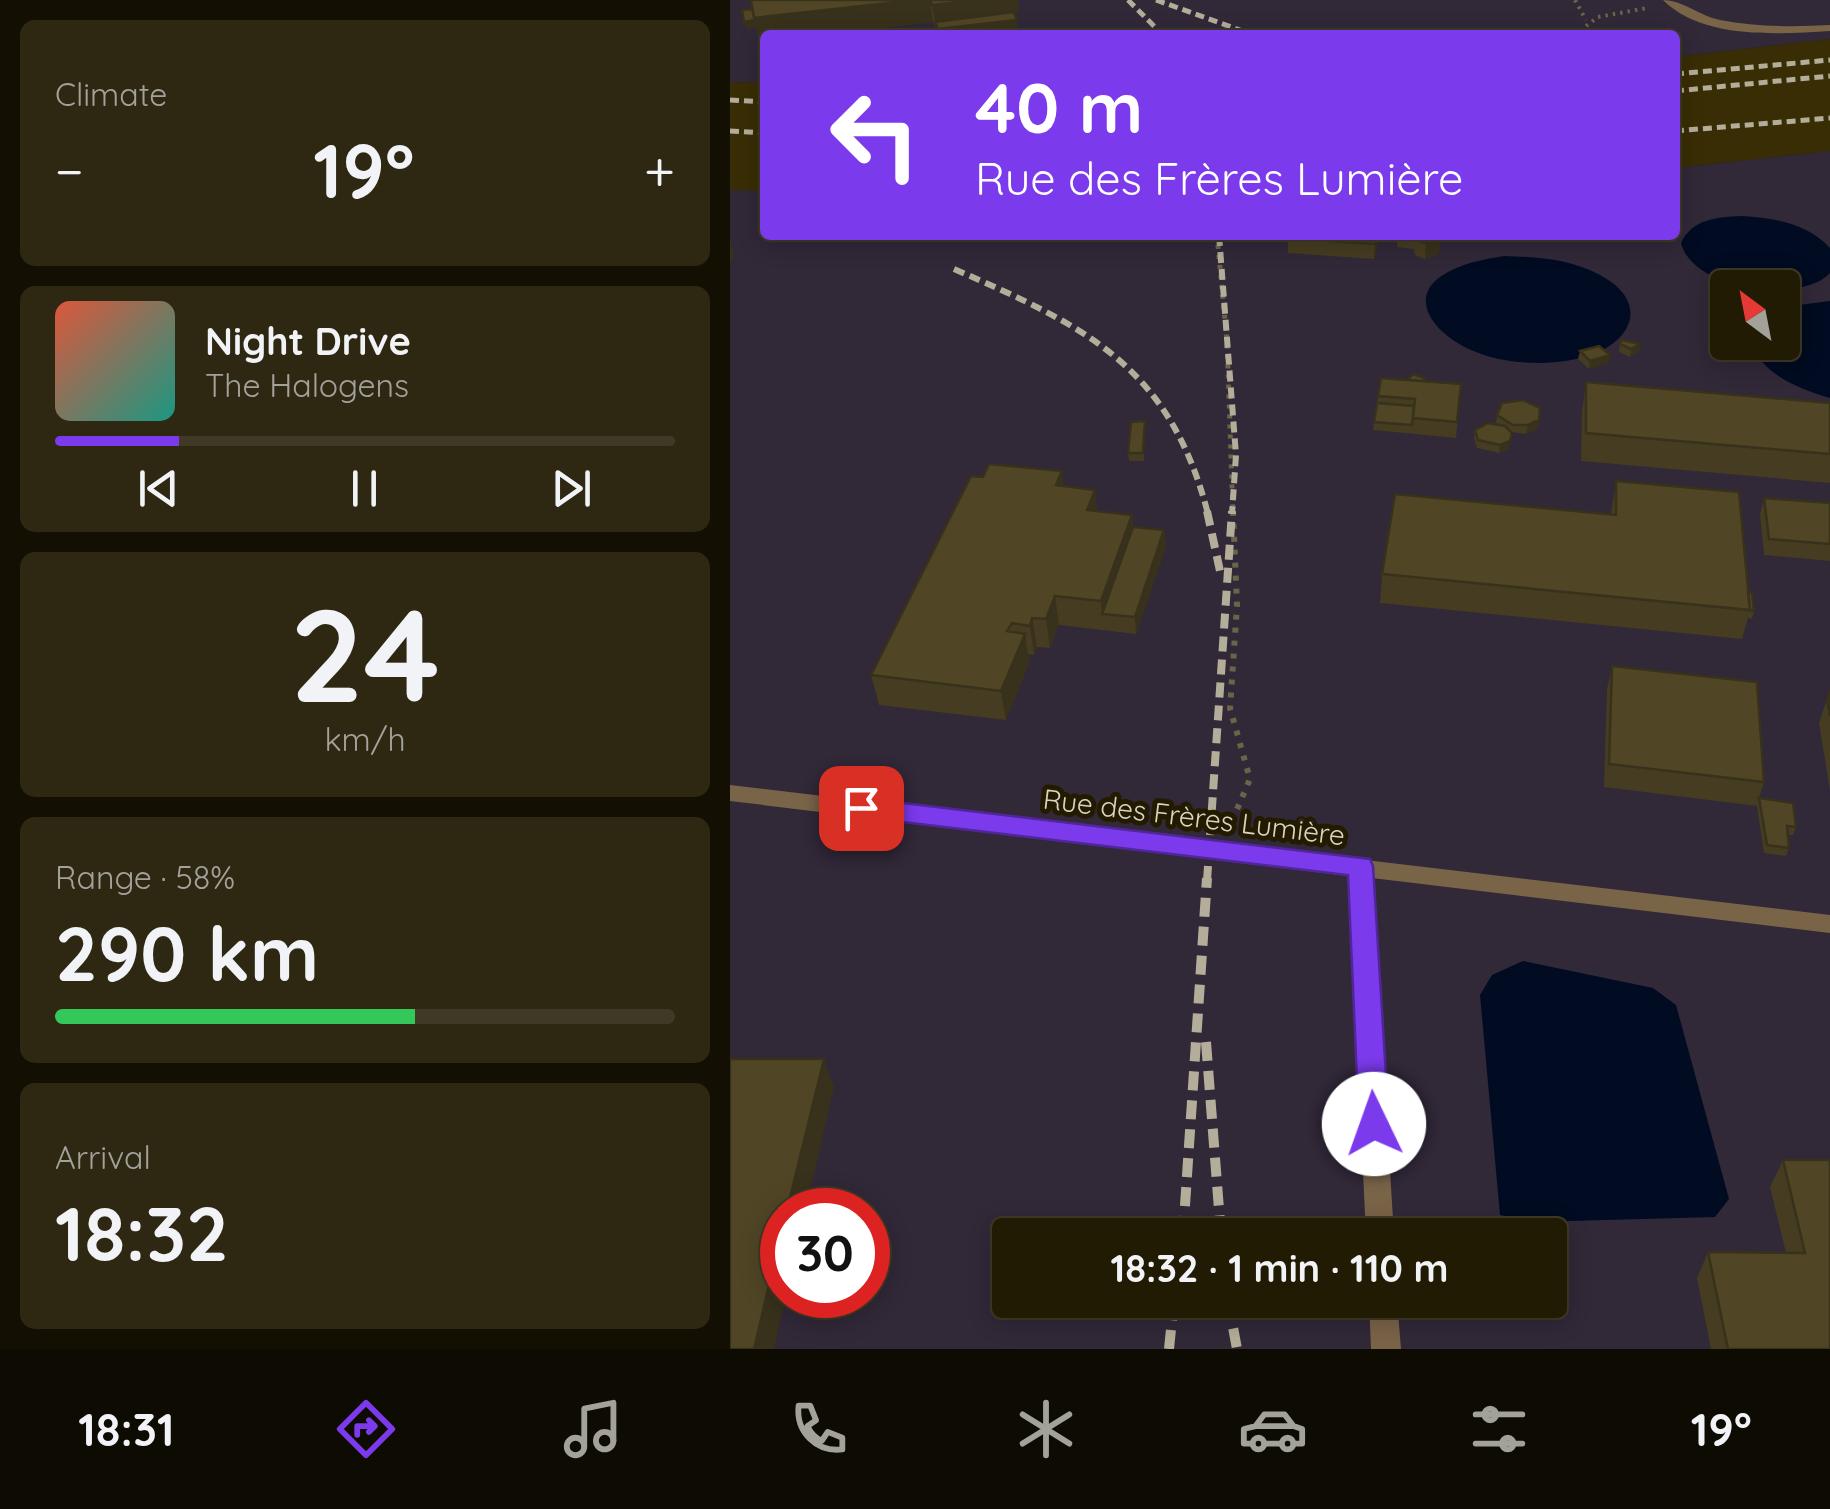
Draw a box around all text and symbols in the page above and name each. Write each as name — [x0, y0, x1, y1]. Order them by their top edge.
text: 40 m — [975, 63, 1143, 151]
icon: left — [810, 70, 940, 200]
text: Climate — [55, 74, 167, 114]
text: 19° — [313, 123, 414, 217]
text: − — [55, 136, 84, 205]
text: + — [644, 136, 675, 205]
text: Rue des Frères Lumière — [975, 150, 1463, 206]
north arrow — [1710, 270, 1800, 360]
map controls — [1710, 270, 1800, 360]
text: Night Drive — [205, 317, 411, 365]
text: The Halogens — [205, 365, 409, 405]
icon: previous — [131, 461, 186, 516]
icon: pause — [337, 461, 392, 516]
icon: next — [544, 461, 599, 516]
text: 24 — [290, 572, 440, 735]
text: km/h — [324, 719, 406, 759]
pin — [819, 766, 904, 851]
icon: arrive — [834, 781, 889, 836]
street label: Rue des Frères Lumière — [1041, 781, 1347, 852]
text: Range · 58% — [55, 857, 235, 897]
text: 290 km — [55, 906, 319, 1000]
position arrow — [1322, 1072, 1426, 1176]
text: Arrival — [55, 1137, 151, 1177]
text: 18:32 — [55, 1186, 229, 1280]
speed limit sign: 30 — [760, 1188, 890, 1318]
text: 18:32 · 1 min · 110 m — [1110, 1244, 1449, 1292]
icon: directions — [331, 1394, 401, 1464]
icon: music — [558, 1394, 628, 1464]
icon: phone — [784, 1394, 854, 1464]
icon: climate — [1011, 1394, 1081, 1464]
icon: car — [1238, 1394, 1308, 1464]
icon: filters — [1464, 1394, 1534, 1464]
text: 18:31 — [78, 1401, 174, 1457]
text: 19° — [1691, 1401, 1752, 1457]

